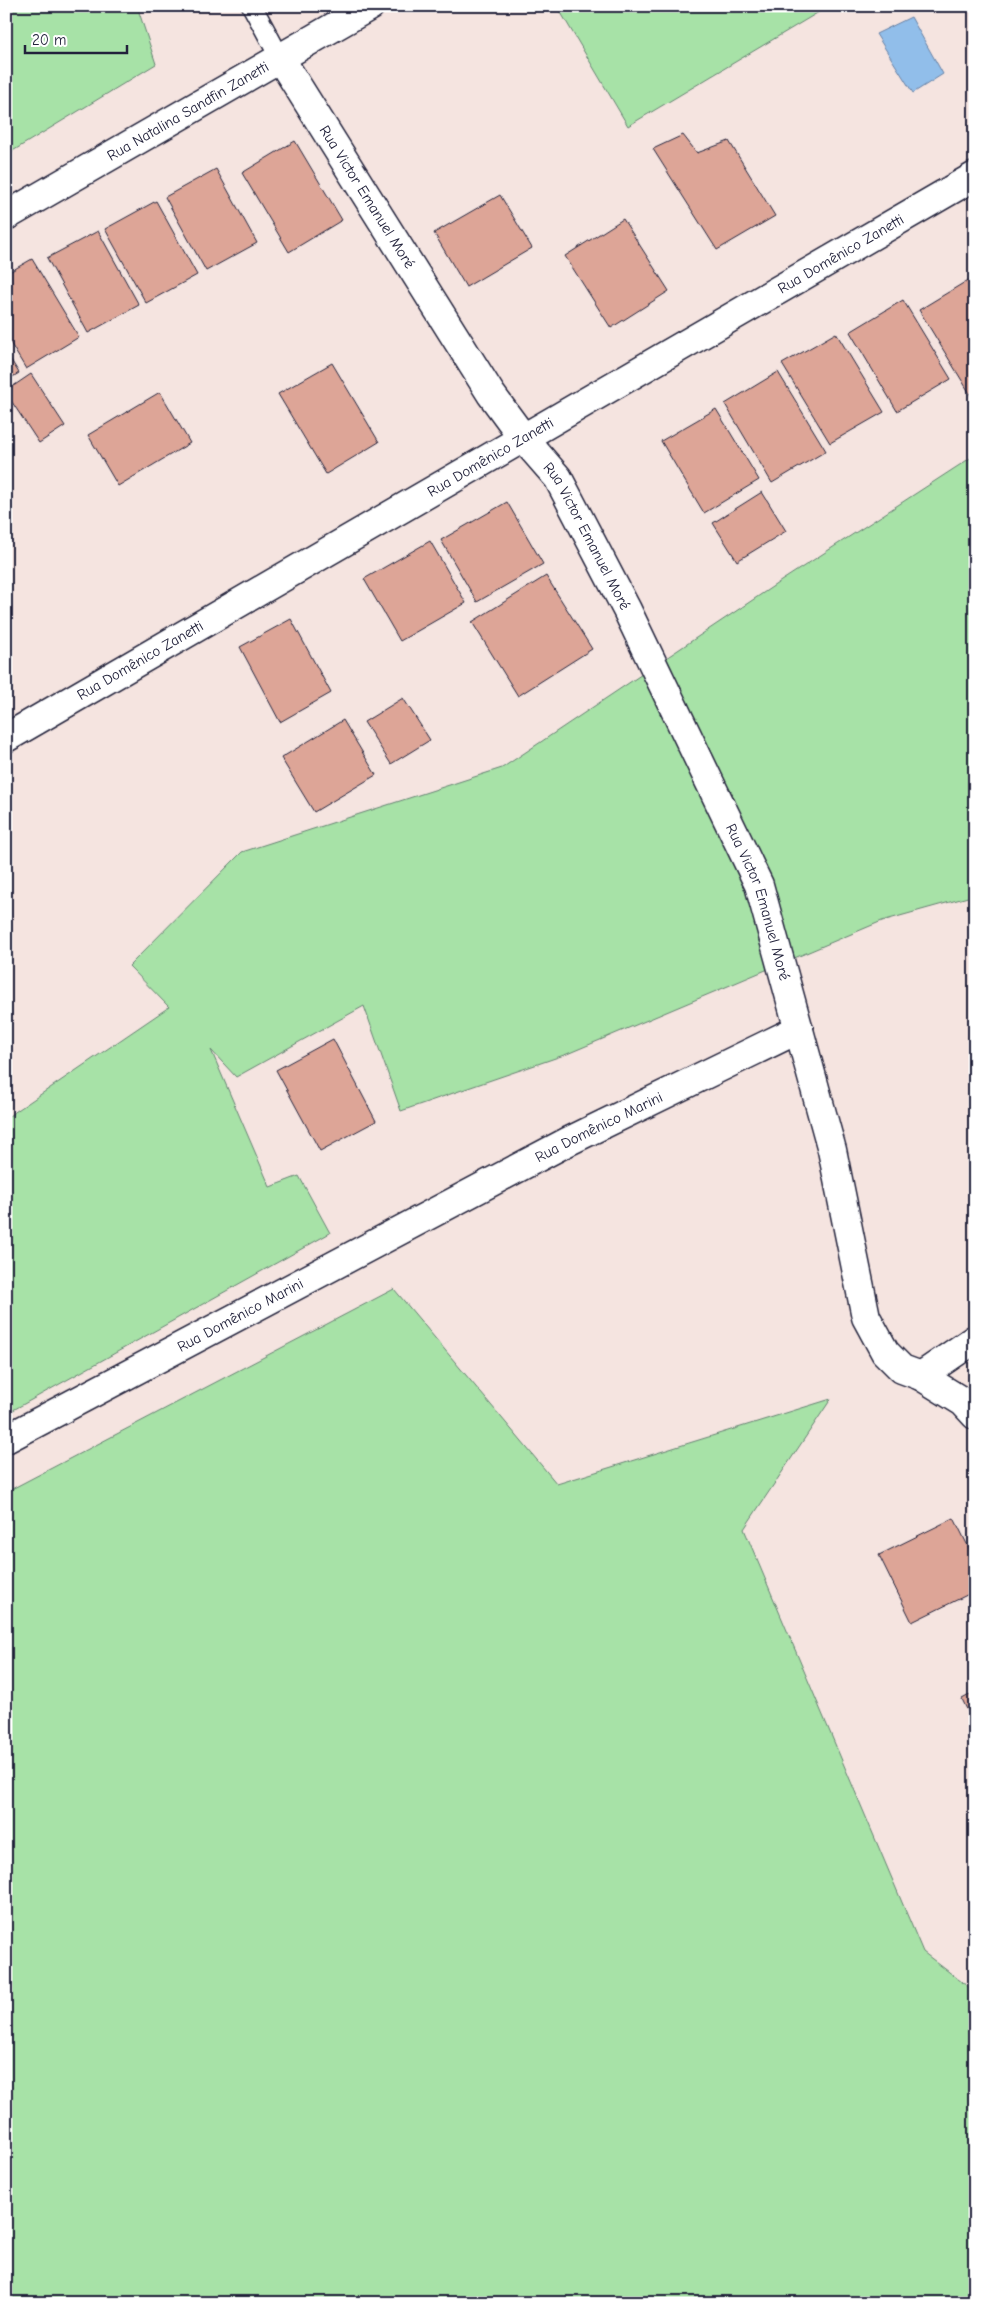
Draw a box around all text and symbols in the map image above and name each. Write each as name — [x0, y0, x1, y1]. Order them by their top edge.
scale bar — [25, 22, 128, 54]
text: 20 m — [32, 31, 66, 49]
street label: Rua Natalina Sandfin Zanetti — [104, 57, 272, 165]
street label: Rua Victor Emanuel Moré — [316, 122, 419, 272]
street label: Rua Domênico Zanetti — [774, 210, 907, 297]
street label: Rua Domênico Zanetti — [424, 413, 557, 501]
street label: Rua Victor Emanuel Moré — [539, 459, 634, 613]
street label: Rua Domênico Zanetti — [74, 617, 206, 704]
street label: Rua Victor Emanuel Moré — [722, 821, 794, 983]
street label: Rua Domênico Marini — [532, 1088, 666, 1166]
street label: Rua Domênico Marini — [174, 1274, 306, 1356]

